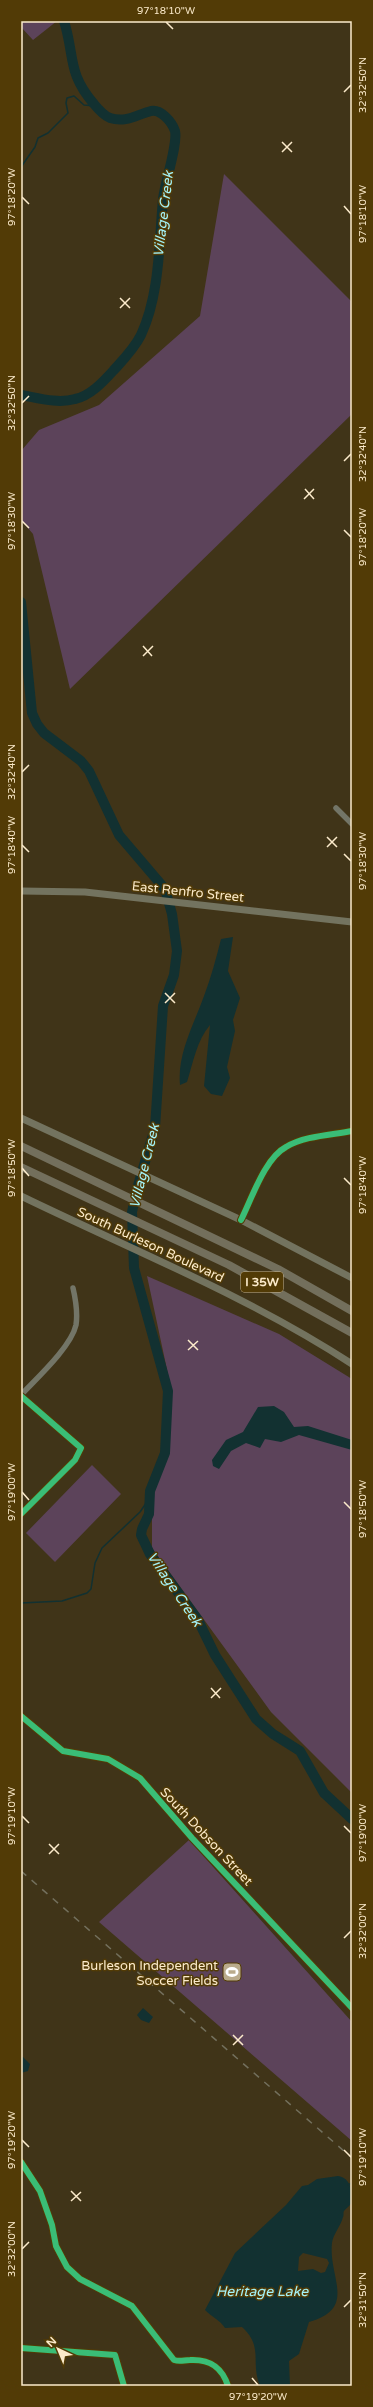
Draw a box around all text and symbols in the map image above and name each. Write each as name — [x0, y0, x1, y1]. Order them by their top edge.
text: 97°18'10"W — [137, 5, 195, 17]
text: 32°32'50"N — [357, 57, 369, 113]
text: 97°18'20"W — [6, 168, 18, 226]
water label: Village Creek — [150, 169, 177, 258]
text: 97°18'10"W — [357, 185, 369, 243]
text: 32°32'50"N — [6, 375, 18, 431]
text: 32°32'40"N — [357, 426, 369, 482]
text: 97°18'30"W — [6, 492, 18, 550]
text: 97°18'20"W — [357, 508, 369, 566]
text: 32°32'40"N — [6, 744, 18, 800]
text: 97°18'40"W — [6, 816, 18, 874]
text: 97°18'30"W — [357, 832, 369, 890]
street label: East Renfro Street — [131, 878, 245, 906]
water label: Village Creek — [126, 1121, 164, 1210]
text: 97°18'50"W — [6, 1139, 18, 1197]
text: 97°18'40"W — [357, 1156, 369, 1214]
street label: South Burleson Boulevard — [75, 1204, 227, 1286]
road number: I 35W — [241, 1272, 283, 1292]
text: 97°19'00"W — [6, 1463, 18, 1521]
text: 97°18'50"W — [357, 1480, 369, 1538]
water label: Village Creek — [143, 1549, 207, 1631]
street label: South Dobson Street — [157, 1784, 256, 1889]
text: 97°19'10"W — [6, 1787, 18, 1845]
text: 97°19'00"W — [357, 1804, 369, 1862]
text: 32°32'00"N — [357, 1903, 369, 1959]
place label: Burleson Independent Soccer Fields — [81, 1958, 218, 1989]
sports icon: Burleson Independent Soccer Fields — [221, 1961, 243, 1983]
text: 97°19'20"W — [6, 2111, 18, 2169]
text: 97°19'10"W — [357, 2128, 369, 2186]
text: 32°32'00"N — [6, 2221, 18, 2277]
text: 32°31'50"N — [357, 2272, 369, 2328]
water label: Heritage Lake — [216, 2283, 309, 2300]
north arrow — [38, 2329, 78, 2369]
text: N — [44, 2334, 59, 2350]
text: 97°19'20"W — [229, 2391, 287, 2403]

